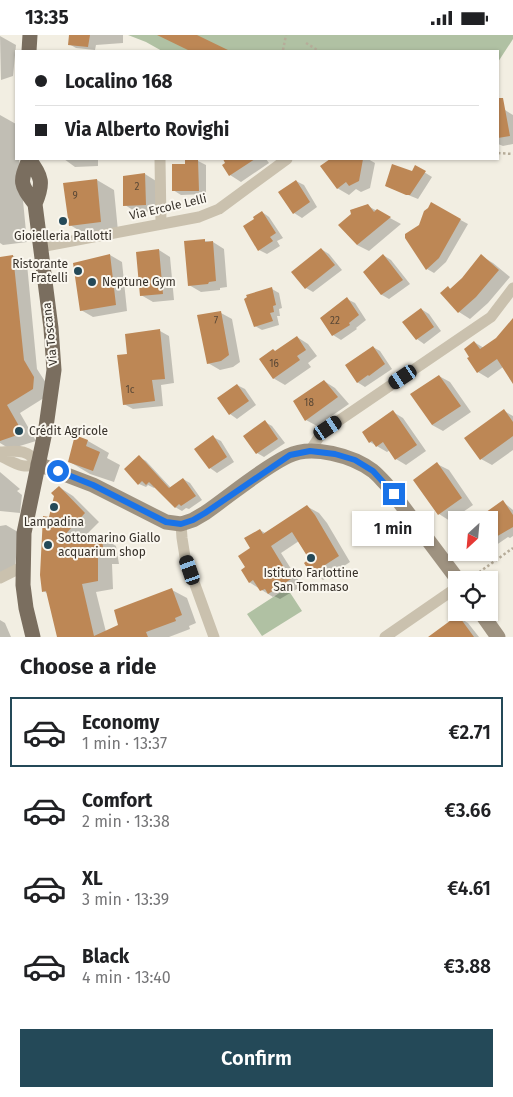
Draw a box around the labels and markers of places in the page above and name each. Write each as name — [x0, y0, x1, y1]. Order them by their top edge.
marker: Gioielleria Pallotti — [57, 215, 69, 227]
place label: Gioielleria Pallotti — [14, 229, 112, 243]
place label: Ristorante Fratelli — [12, 257, 68, 285]
marker: Ristorante Fratelli — [72, 265, 84, 277]
place label: Neptune Gym — [102, 275, 176, 289]
marker: Neptune Gym — [86, 276, 98, 288]
place label: Crédit Agricole — [29, 424, 108, 438]
marker: Crédit Agricole — [13, 425, 25, 437]
marker: Lampadina — [48, 501, 60, 513]
place label: Lampadina — [24, 515, 84, 529]
place label: Sottomarino Giallo acquarium shop — [58, 531, 160, 559]
marker: Sottomarino Giallo acquarium shop — [42, 539, 54, 551]
marker: Istituto Farlottine San Tommaso — [305, 552, 317, 564]
place label: Istituto Farlottine San Tommaso — [264, 566, 358, 594]

